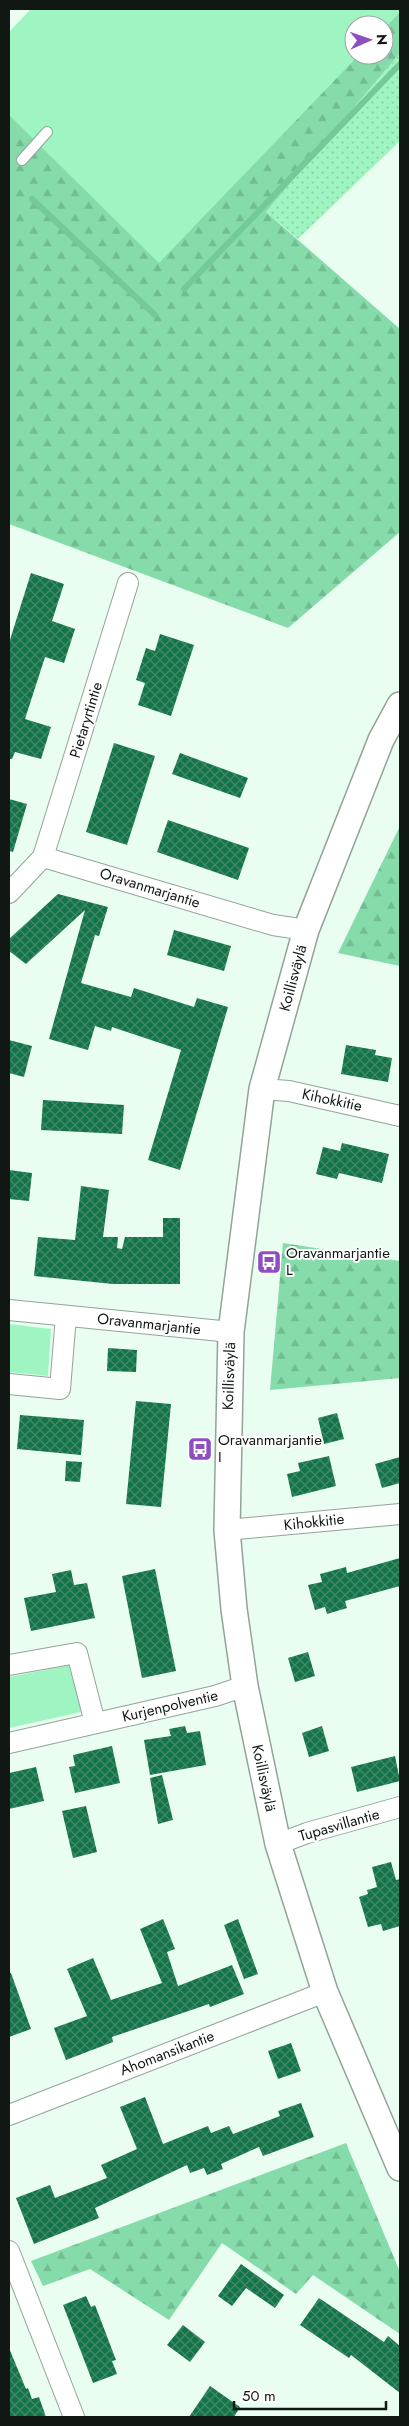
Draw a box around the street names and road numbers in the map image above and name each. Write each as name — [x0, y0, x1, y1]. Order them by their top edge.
street label: Pietaryrtintie — [64, 679, 108, 761]
street label: Oravanmarjantie — [97, 862, 203, 914]
street label: Koillisväylä — [274, 942, 312, 1014]
street label: Kihokkitie — [300, 1083, 364, 1117]
street label: Oravanmarjantie — [96, 1308, 202, 1340]
street label: Koillisväylä — [217, 1342, 241, 1410]
street label: Kihokkitie — [283, 1508, 346, 1536]
street label: Kurjenpolventie — [120, 1684, 220, 1728]
street label: Koillisväylä — [246, 1742, 282, 1814]
street label: Tupasvillantie — [296, 1803, 382, 1847]
street label: Ahomansikantie — [117, 2025, 218, 2081]

